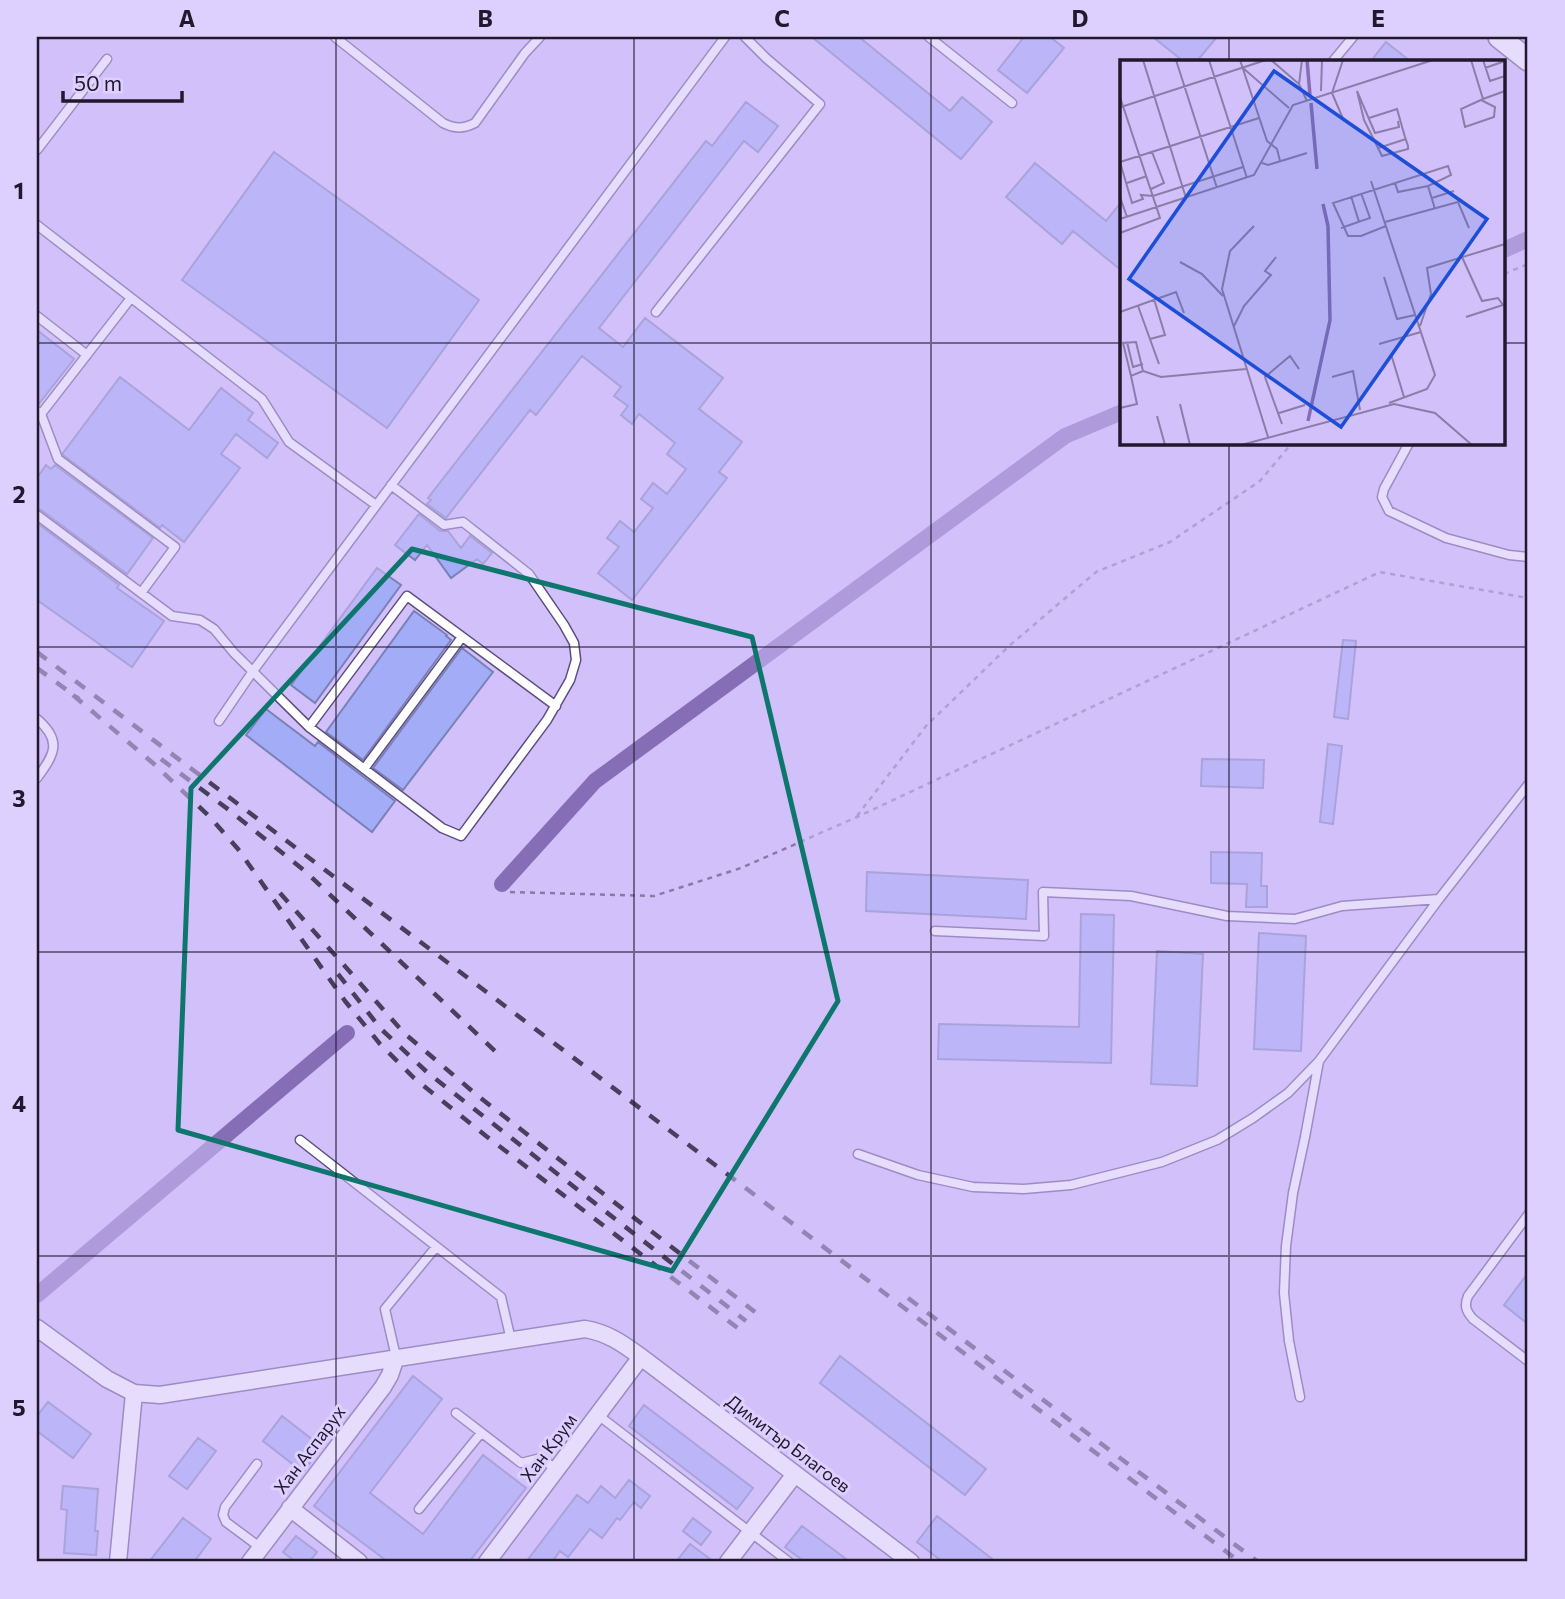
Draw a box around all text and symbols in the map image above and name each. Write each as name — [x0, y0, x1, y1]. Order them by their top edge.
text: A — [179, 4, 196, 32]
text: B — [477, 4, 493, 32]
text: C — [774, 4, 790, 32]
text: D — [1072, 4, 1089, 32]
text: E — [1371, 4, 1385, 32]
scale bar — [63, 60, 182, 104]
inset map — [1120, 60, 1506, 444]
text: 50 m — [74, 70, 122, 95]
text: 1 — [14, 176, 24, 204]
text: 2 — [12, 480, 26, 508]
text: 3 — [12, 784, 26, 812]
text: 4 — [12, 1089, 26, 1117]
street label: Димитър Благоев — [722, 1389, 855, 1497]
text: 5 — [12, 1393, 26, 1421]
street label: Хан Аспарух — [269, 1401, 350, 1498]
street label: Хан Крум — [515, 1409, 581, 1486]

